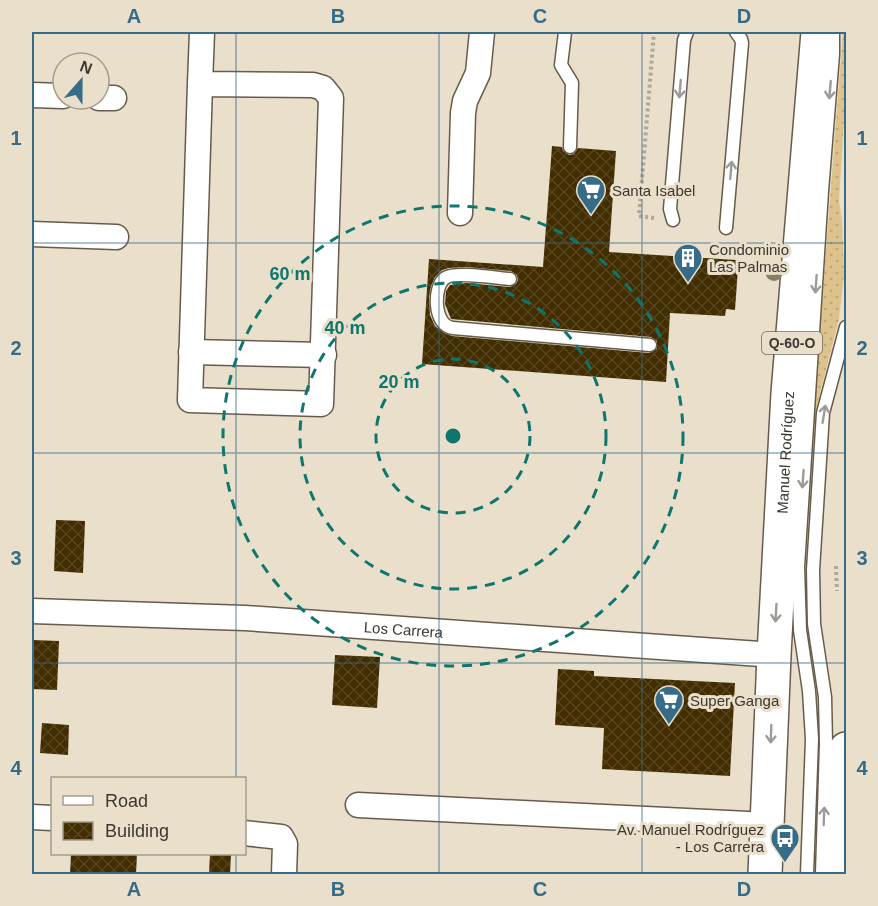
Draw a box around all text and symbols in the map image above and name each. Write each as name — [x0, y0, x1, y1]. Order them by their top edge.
text: A — [127, 5, 141, 27]
text: B — [331, 5, 345, 27]
text: C — [533, 5, 547, 27]
text: D — [737, 5, 751, 27]
north arrow — [51, 51, 111, 111]
text: N — [78, 57, 95, 77]
one-way arrow — [674, 79, 685, 99]
one-way arrow — [824, 79, 835, 99]
text: 1 — [10, 127, 22, 149]
text: 1 — [856, 127, 868, 149]
one-way arrow — [726, 160, 737, 180]
supermarket icon: Santa Isabel — [575, 174, 607, 216]
place label: Santa Isabel — [612, 182, 695, 199]
place label: Condominio Las Palmas — [709, 241, 789, 275]
building icon: Condominio Las Palmas — [672, 242, 704, 284]
text: 60 m — [269, 264, 311, 284]
one-way arrow — [810, 274, 821, 294]
text: 40 m — [324, 318, 366, 338]
road number: Q-60-O — [762, 332, 822, 354]
text: 2 — [10, 337, 22, 359]
text: 2 — [856, 337, 868, 359]
text: 20 m — [378, 372, 420, 392]
street label: Manuel Rodríguez — [773, 391, 797, 514]
one-way arrow — [818, 404, 829, 424]
centre of rings — [443, 426, 463, 446]
one-way arrow — [797, 468, 808, 488]
text: 3 — [10, 547, 22, 569]
text: 3 — [856, 547, 868, 569]
one-way arrow — [770, 603, 781, 623]
street label: Los Carrera — [363, 618, 444, 640]
supermarket icon: Super Ganga — [653, 684, 685, 726]
place label: Super Ganga — [690, 692, 780, 709]
one-way arrow — [765, 724, 776, 744]
text: 4 — [10, 757, 22, 779]
text: 4 — [856, 757, 868, 779]
legend — [51, 777, 246, 855]
text: Road — [105, 791, 148, 811]
one-way arrow — [818, 807, 829, 827]
text: Building — [105, 821, 169, 841]
place label: Av. Manuel Rodríguez - Los Carrera — [617, 821, 765, 855]
bus stop icon: Av. Manuel Rodríguez - Los Carrera — [769, 822, 801, 864]
text: A — [127, 878, 141, 900]
text: B — [331, 878, 345, 900]
text: C — [533, 878, 547, 900]
text: D — [737, 878, 751, 900]

